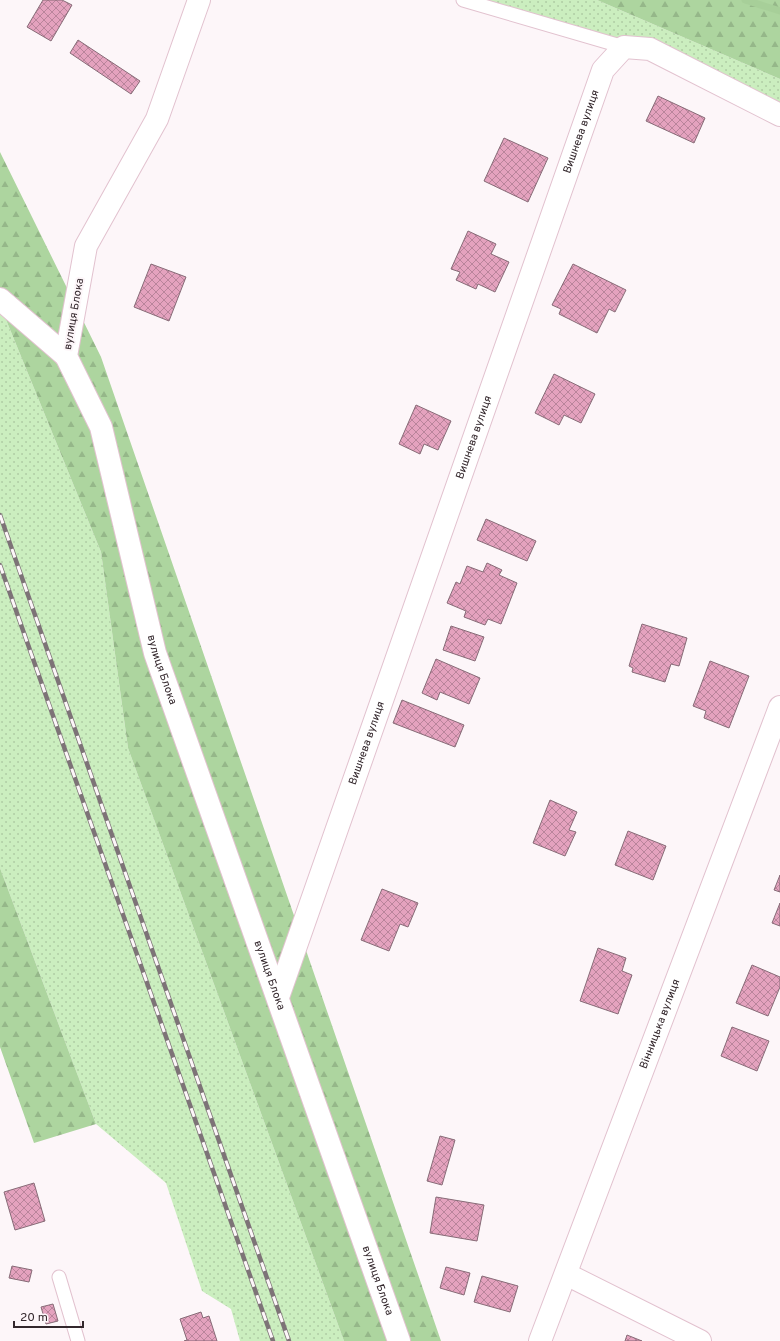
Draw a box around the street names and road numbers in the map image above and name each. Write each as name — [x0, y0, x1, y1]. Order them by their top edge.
street label: Вишнева вулиця — [560, 88, 603, 175]
street label: вулиця Блока — [61, 277, 87, 351]
street label: Вишнева вулиця — [453, 394, 495, 481]
street label: вулиця Блока — [144, 633, 180, 707]
street label: Вишнева вулиця — [346, 699, 388, 787]
street label: вулиця Блока — [251, 939, 288, 1012]
street label: Вінницька вулиця — [637, 977, 683, 1071]
street label: вулиця Блока — [359, 1244, 396, 1318]

